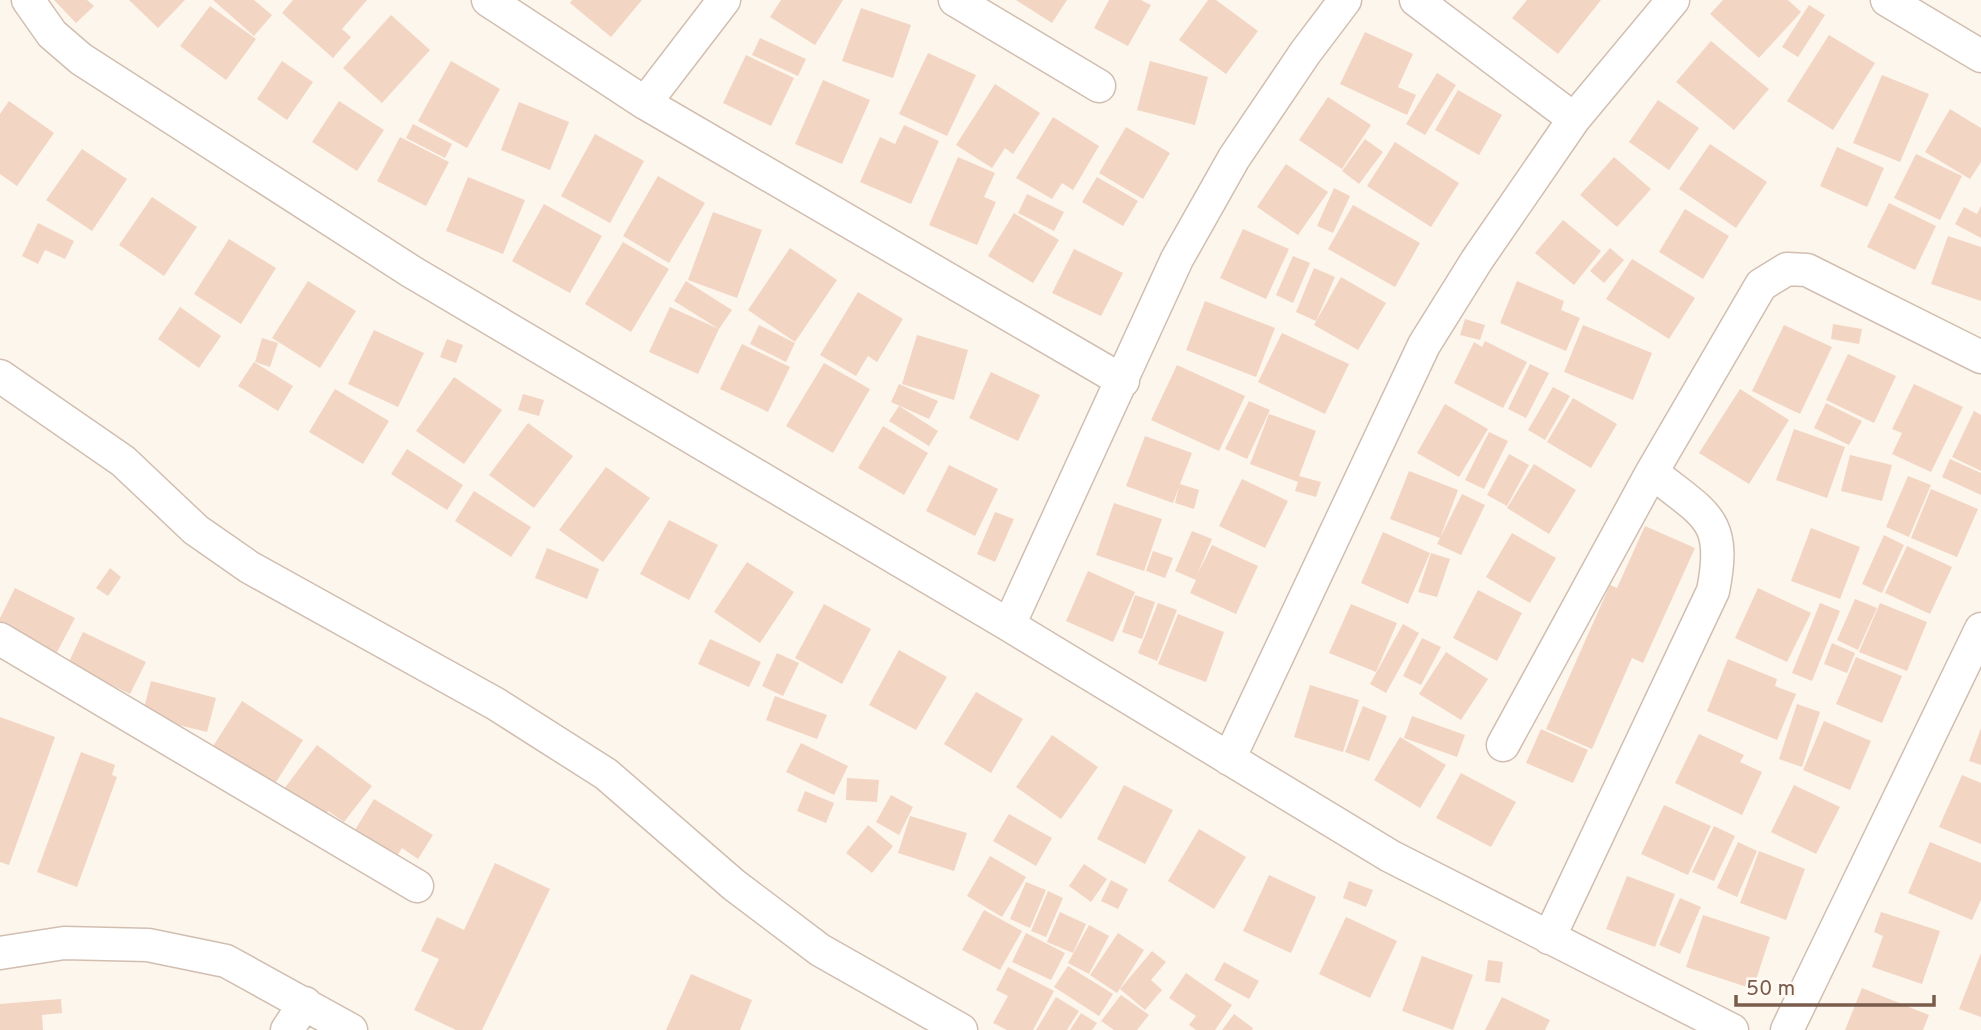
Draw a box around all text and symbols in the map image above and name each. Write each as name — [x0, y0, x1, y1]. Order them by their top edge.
scale bar — [1736, 964, 1934, 1008]
text: 50 m — [1746, 976, 1795, 1003]

